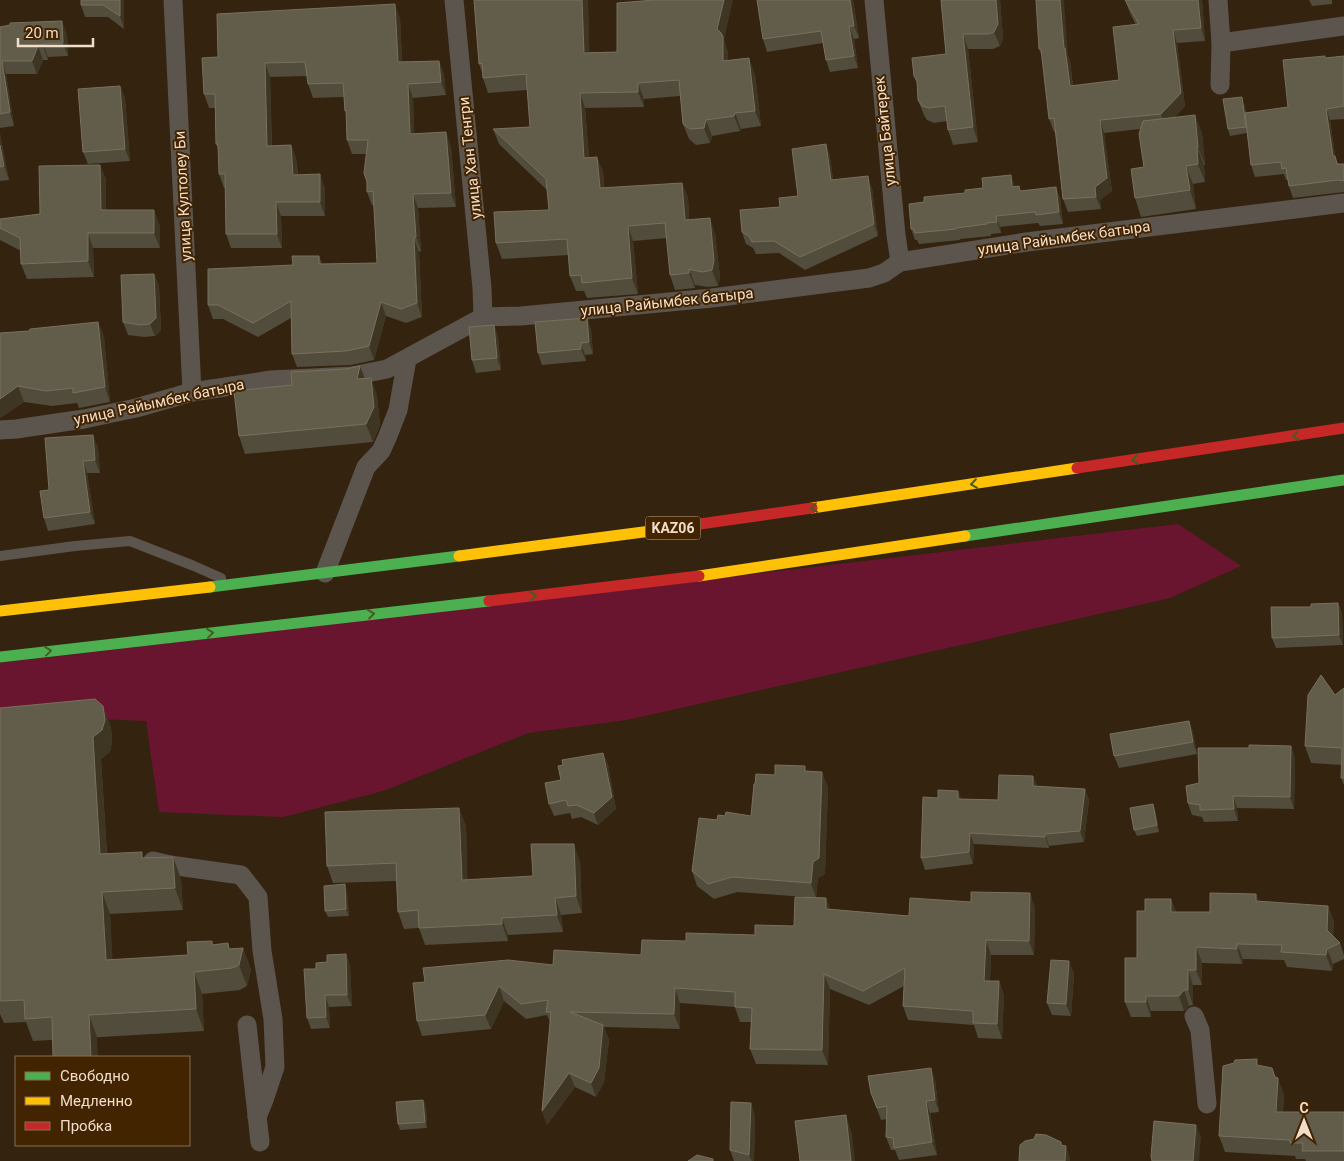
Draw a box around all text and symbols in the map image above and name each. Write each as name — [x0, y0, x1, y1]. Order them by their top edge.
scale bar — [18, 15, 92, 47]
text: 20 m — [25, 24, 59, 42]
street label: улица Байтерек — [870, 75, 900, 187]
street label: улица Хан Тенгри — [455, 96, 485, 220]
street label: улица Култолеу Би — [171, 130, 195, 262]
street label: улица Райымбек батыра — [977, 217, 1151, 259]
street label: улица Райымбек батыра — [580, 284, 754, 320]
street label: улица Райымбек батыра — [72, 375, 246, 429]
one-way arrow — [1292, 430, 1300, 441]
one-way arrow — [1131, 454, 1139, 465]
one-way arrow — [970, 478, 978, 489]
one-way arrow — [809, 502, 818, 512]
road number: KАZ06 — [646, 516, 700, 540]
one-way arrow — [529, 591, 537, 602]
one-way arrow — [368, 609, 376, 620]
one-way arrow — [206, 628, 214, 639]
one-way arrow — [45, 646, 53, 657]
legend — [15, 1056, 190, 1146]
text: Свободно — [60, 1067, 129, 1085]
text: Медленно — [60, 1092, 133, 1110]
north arrow — [1279, 1096, 1329, 1146]
text: С — [1299, 1100, 1309, 1116]
text: Пробка — [60, 1117, 112, 1135]

